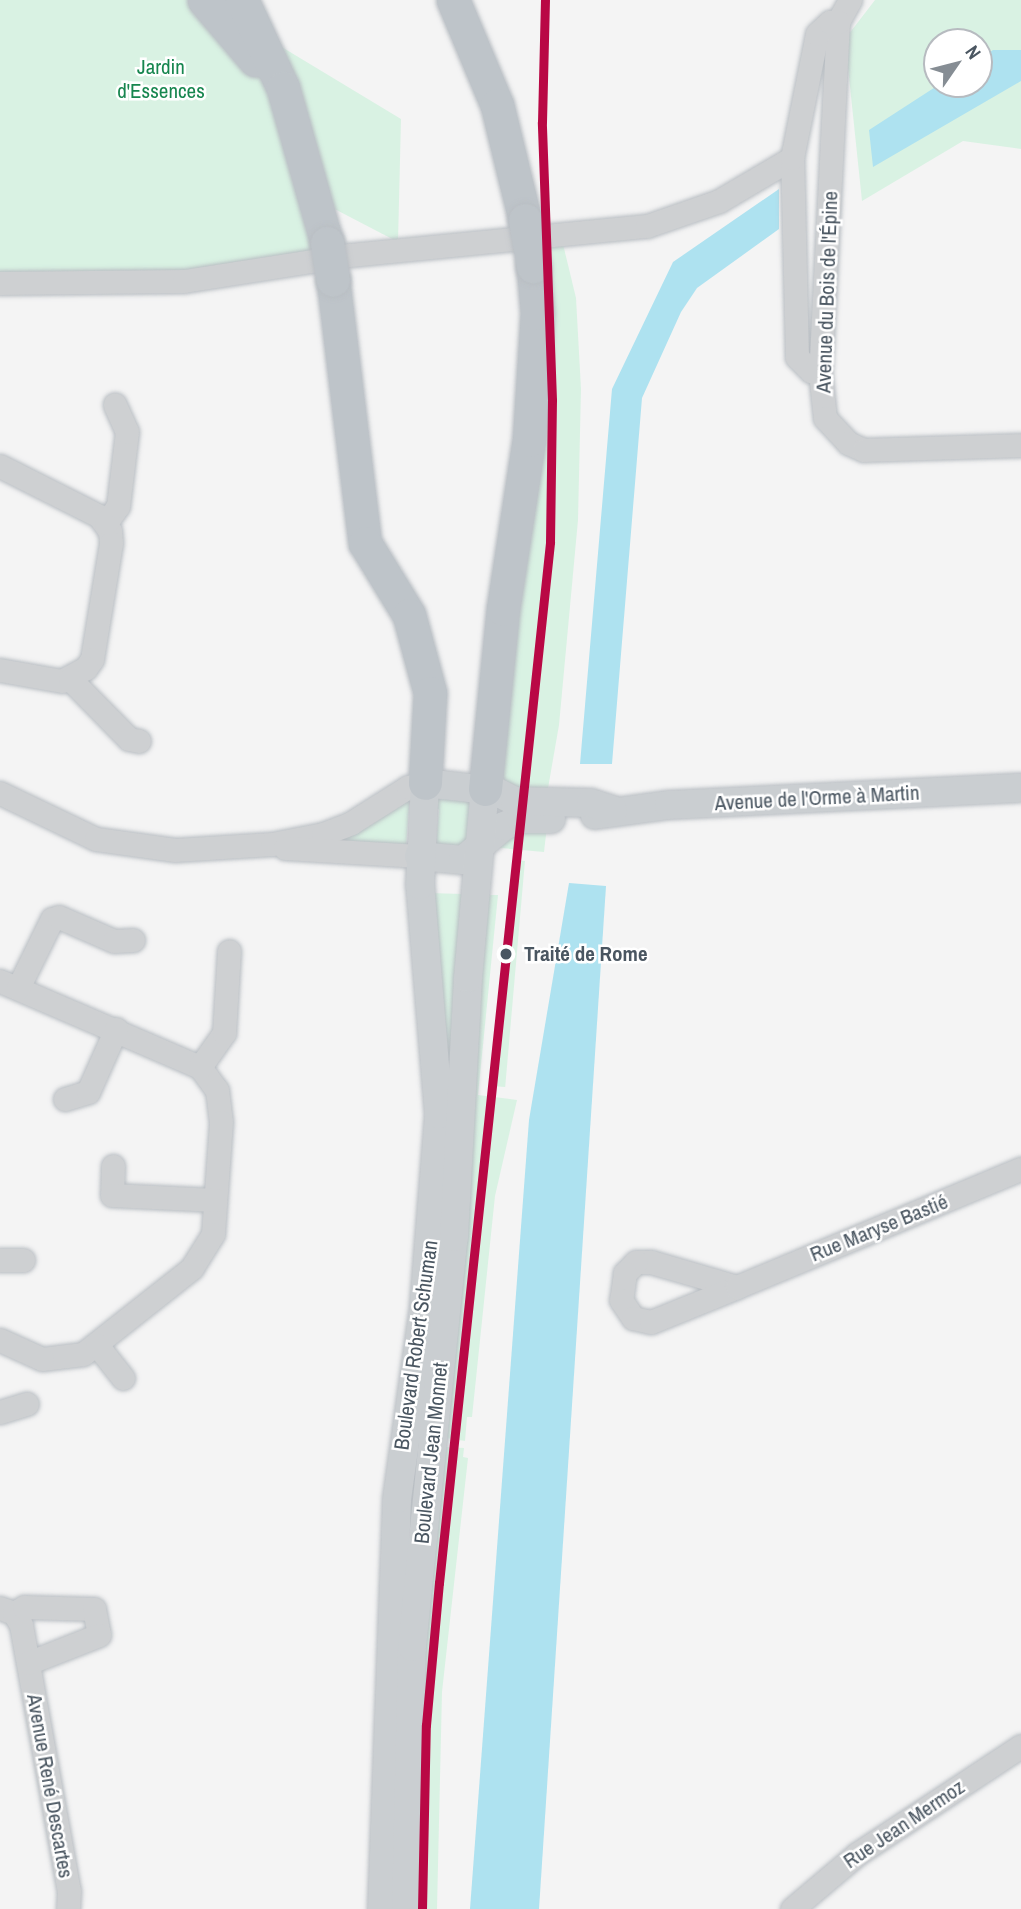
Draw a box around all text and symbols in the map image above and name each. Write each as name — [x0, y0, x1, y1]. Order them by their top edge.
north arrow — [923, 28, 993, 98]
text: N — [960, 40, 987, 64]
park label: Jardin d'Essences — [117, 54, 205, 104]
street label: Avenue du Bois de l'Épine — [811, 191, 843, 393]
street label: Avenue de l'Orme à Martin — [714, 780, 920, 816]
place label: Traité de Rome — [524, 941, 647, 967]
marker: Traité de Rome — [495, 943, 517, 965]
street label: Rue Maryse Bastié — [806, 1189, 952, 1267]
street label: Boulevard Robert Schuman — [389, 1239, 443, 1451]
street label: Boulevard Jean Monnet — [409, 1361, 453, 1545]
street label: Avenue René Descartes — [21, 1692, 79, 1880]
street label: Rue Jean Mermoz — [839, 1774, 969, 1874]

